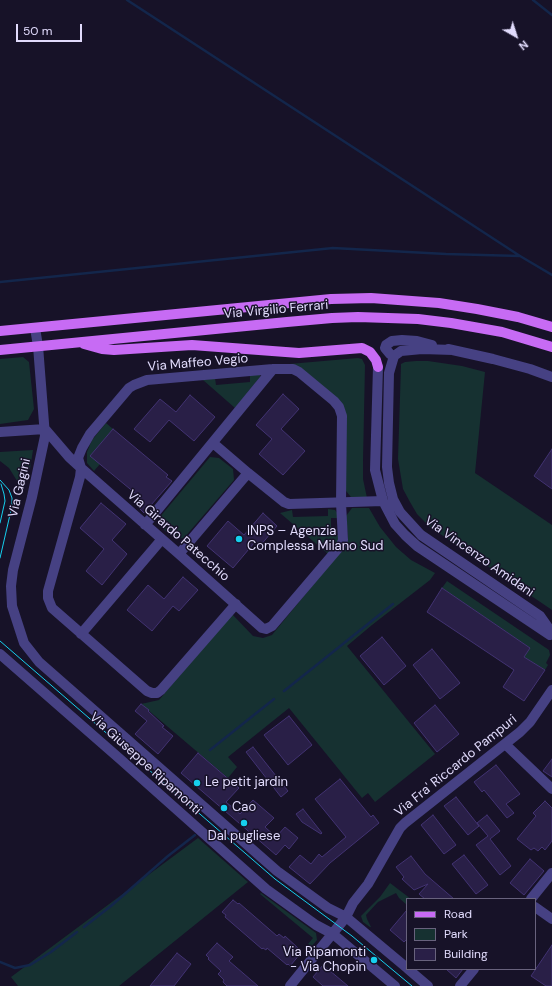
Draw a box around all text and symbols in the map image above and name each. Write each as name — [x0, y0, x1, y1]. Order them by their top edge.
scale bar — [18, 16, 84, 42]
north arrow — [496, 16, 536, 56]
text: 50 m — [23, 23, 52, 39]
text: N — [516, 37, 531, 53]
street label: Via Virgilio Ferrari — [223, 298, 329, 322]
street label: Via Maffeo Vegio — [147, 351, 249, 375]
street label: Via Gagini — [6, 457, 34, 519]
street label: Via Girardo Patecchio — [124, 487, 232, 585]
street label: Via Vincenzo Amidani — [421, 513, 537, 601]
place label: INPS – Agenzia Complessa Milano Sud — [247, 524, 383, 555]
marker: INPS – Agenzia Complessa Milano Sud — [234, 534, 244, 544]
street label: Via Giuseppe Ripamonti — [86, 710, 204, 818]
street label: Via Fra' Riccardo Pampuri — [392, 712, 520, 820]
place label: Le petit jardin — [205, 775, 288, 791]
marker: Le petit jardin — [192, 778, 202, 788]
place label: Cao — [232, 800, 256, 816]
marker: Cao — [219, 803, 229, 813]
marker: Dal pugliese — [239, 818, 249, 828]
place label: Dal pugliese — [208, 829, 280, 845]
legend — [406, 898, 536, 970]
text: Road — [444, 906, 472, 922]
text: Park — [444, 926, 468, 942]
place label: Via Ripamonti - Via Chopin — [283, 945, 366, 976]
text: Building — [444, 946, 488, 962]
marker: Via Ripamonti - Via Chopin — [369, 955, 379, 965]

